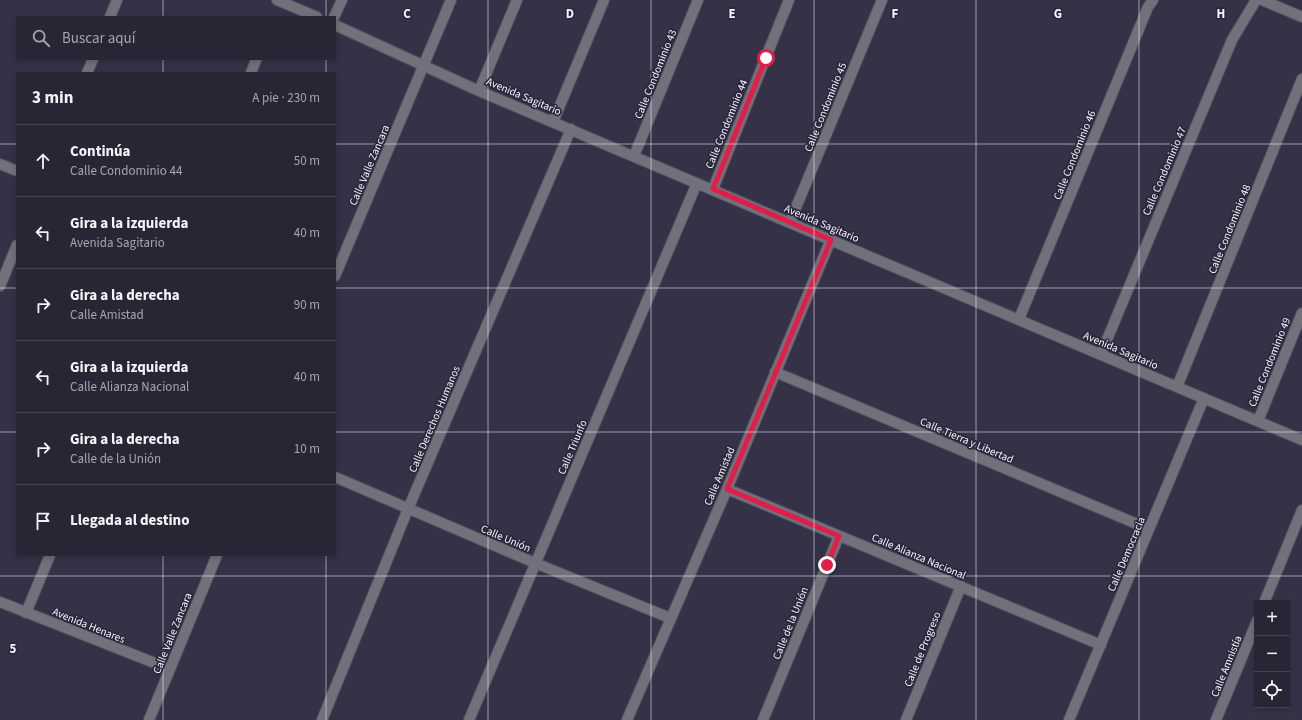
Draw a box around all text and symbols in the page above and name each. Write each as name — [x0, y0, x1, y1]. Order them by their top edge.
text: C — [403, 5, 411, 23]
text: D — [566, 5, 574, 23]
text: E — [728, 5, 736, 23]
text: F — [892, 5, 899, 23]
text: G — [1054, 5, 1062, 23]
text: H — [1217, 5, 1225, 23]
search box — [16, 16, 336, 60]
icon: search — [30, 27, 52, 49]
street label: Calle Condominio 43 — [631, 27, 680, 121]
text: Buscar aquí — [62, 28, 135, 49]
route start — [757, 49, 775, 67]
street label: Calle Condominio 45 — [801, 60, 850, 154]
street label: Avenida Sagitario — [484, 74, 564, 119]
street label: Calle Condominio 44 — [702, 77, 751, 171]
text: 3 min — [32, 86, 73, 110]
text: A pie · 230 m — [252, 89, 320, 107]
street label: Calle Condominio 46 — [1050, 108, 1099, 202]
street label: Calle Valle Zancara — [346, 123, 393, 208]
street label: Calle Condominio 47 — [1139, 125, 1190, 218]
text: Continúa — [70, 141, 131, 162]
icon: ahead — [32, 150, 54, 172]
text: 50 m — [294, 152, 320, 170]
text: Calle Condominio 44 — [70, 162, 182, 180]
street label: Calle Condominio 48 — [1205, 182, 1254, 276]
street label: Avenida Sagitario — [782, 201, 862, 246]
text: Gira a la izquierda — [70, 213, 189, 234]
icon: left — [32, 222, 54, 244]
text: 40 m — [294, 224, 320, 242]
text: Avenida Sagitario — [70, 234, 165, 252]
text: Gira a la derecha — [70, 285, 180, 306]
icon: right — [32, 294, 54, 316]
text: 90 m — [294, 296, 320, 314]
text: Calle Amistad — [70, 306, 144, 324]
street label: Calle Condominio 49 — [1245, 315, 1294, 409]
street label: Avenida Sagitario — [1081, 328, 1161, 373]
text: Gira a la izquierda — [70, 357, 189, 378]
street label: Calle Derechos Humanos — [405, 363, 464, 475]
icon: left — [32, 366, 54, 388]
text: 40 m — [294, 368, 320, 386]
text: Calle Alianza Nacional — [70, 378, 189, 396]
street label: Calle Tierra y Libertad — [918, 414, 1016, 467]
street label: Calle Triunfo — [554, 418, 591, 477]
text: Gira a la derecha — [70, 429, 180, 450]
icon: right — [32, 438, 54, 460]
text: 10 m — [294, 440, 320, 458]
street label: Calle Amistad — [700, 445, 739, 508]
text: Calle de la Unión — [70, 450, 161, 468]
icon: arrive — [32, 510, 54, 532]
text: Llegada al destino — [70, 510, 190, 531]
street label: Calle Democracia — [1104, 515, 1149, 594]
street label: Calle Unión — [479, 521, 533, 556]
street label: Calle Alianza Nacional — [869, 530, 968, 583]
route end — [818, 556, 836, 574]
street label: Calle de la Unión — [769, 585, 812, 662]
street label: Calle Valle Zancara — [149, 590, 196, 676]
map controls — [1254, 600, 1290, 708]
button: + — [1254, 600, 1290, 636]
street label: Avenida Henares — [50, 604, 128, 647]
street label: Calle de Progreso — [901, 609, 944, 689]
street label: Calle Amnistía — [1207, 633, 1246, 699]
button: − — [1254, 636, 1290, 672]
text: 5 — [10, 640, 17, 658]
button: locate — [1254, 672, 1290, 708]

